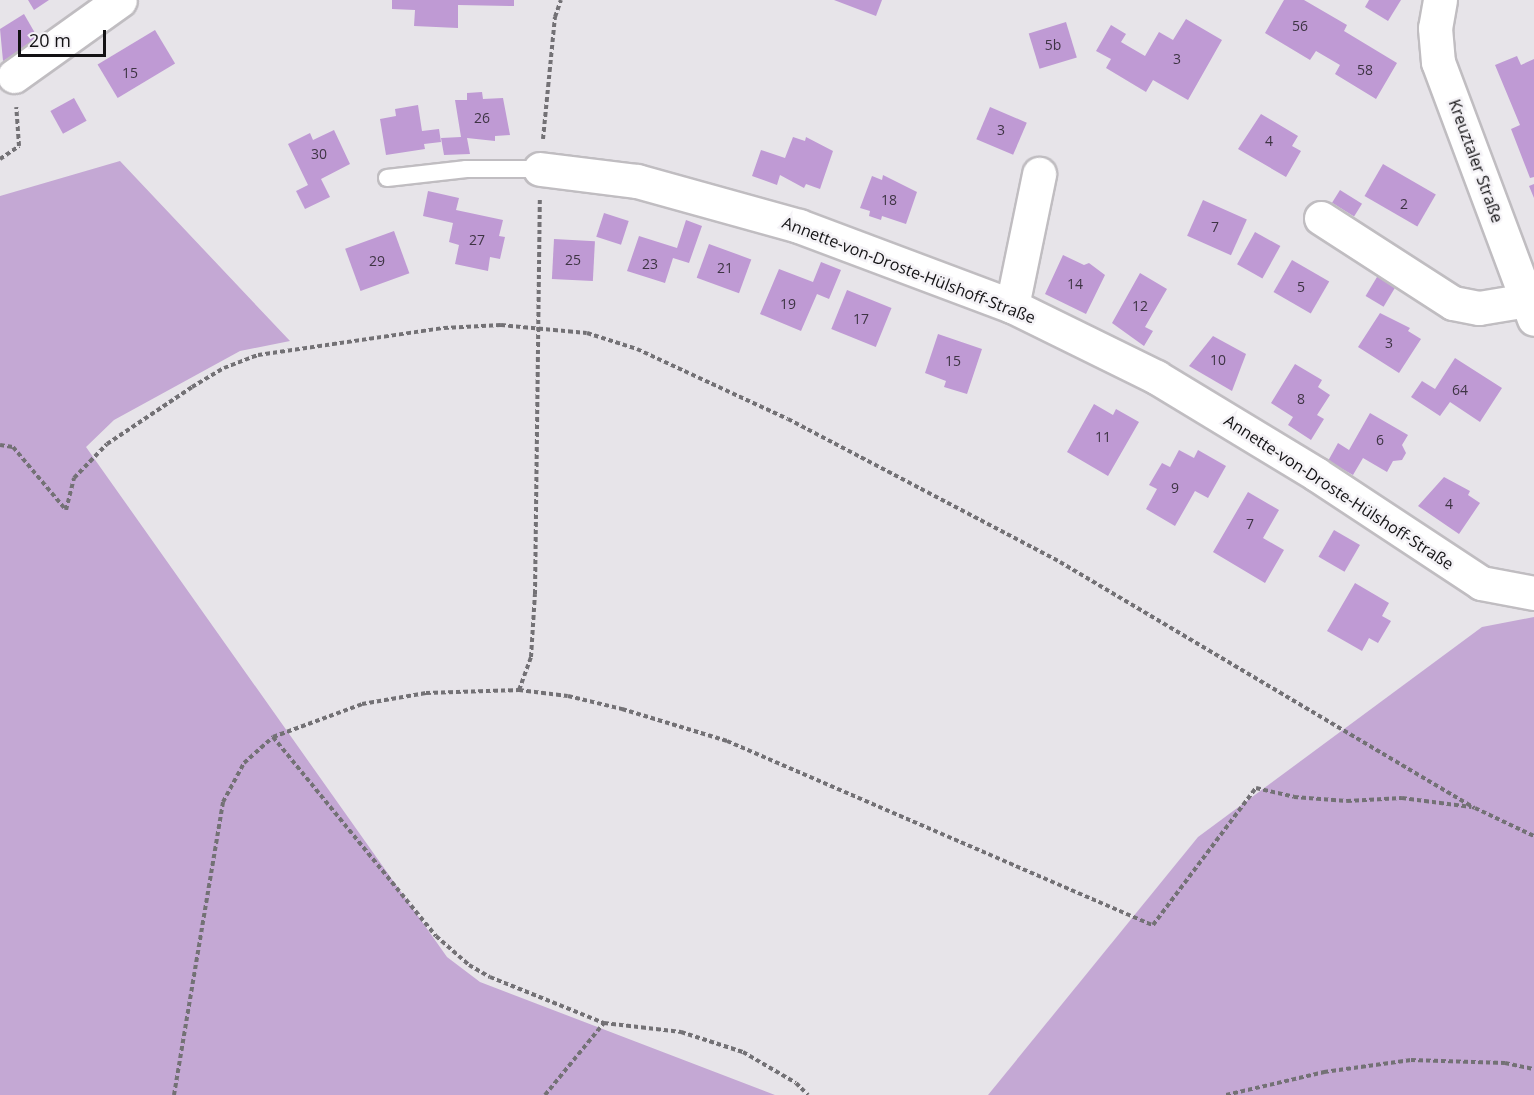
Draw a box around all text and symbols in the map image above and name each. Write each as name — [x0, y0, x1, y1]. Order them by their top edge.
scale bar — [21, 18, 110, 56]
house number: 56 — [1292, 18, 1308, 34]
text: 20 m — [29, 28, 71, 52]
house number: 5b — [1045, 37, 1061, 53]
house number: 3 — [1173, 51, 1181, 67]
house number: 58 — [1357, 62, 1373, 78]
house number: 15 — [122, 65, 138, 81]
street label: Kreuztaler Straße — [1445, 97, 1507, 225]
house number: 26 — [474, 110, 490, 126]
house number: 3 — [997, 122, 1005, 138]
house number: 4 — [1265, 133, 1273, 149]
house number: 30 — [311, 146, 327, 162]
house number: 18 — [881, 192, 897, 208]
house number: 2 — [1400, 196, 1408, 212]
street label: Annette-von-Droste-Hülshoff-Straße — [780, 213, 1038, 327]
house number: 7 — [1211, 219, 1219, 235]
house number: 27 — [469, 232, 485, 248]
house number: 25 — [565, 252, 581, 268]
house number: 29 — [369, 253, 385, 269]
house number: 23 — [642, 256, 658, 272]
house number: 21 — [717, 260, 733, 276]
house number: 14 — [1067, 276, 1083, 292]
house number: 5 — [1297, 279, 1305, 295]
house number: 19 — [780, 296, 796, 312]
house number: 12 — [1132, 298, 1148, 314]
house number: 17 — [853, 311, 869, 327]
house number: 3 — [1385, 335, 1393, 351]
house number: 10 — [1210, 352, 1226, 368]
house number: 15 — [945, 353, 961, 369]
house number: 64 — [1452, 382, 1468, 398]
house number: 8 — [1297, 391, 1305, 407]
street label: Annette-von-Droste-Hülshoff-Straße — [1221, 411, 1457, 573]
house number: 11 — [1095, 429, 1111, 445]
house number: 6 — [1376, 432, 1384, 448]
house number: 9 — [1171, 480, 1179, 496]
house number: 4 — [1445, 496, 1453, 512]
house number: 7 — [1246, 516, 1254, 532]

